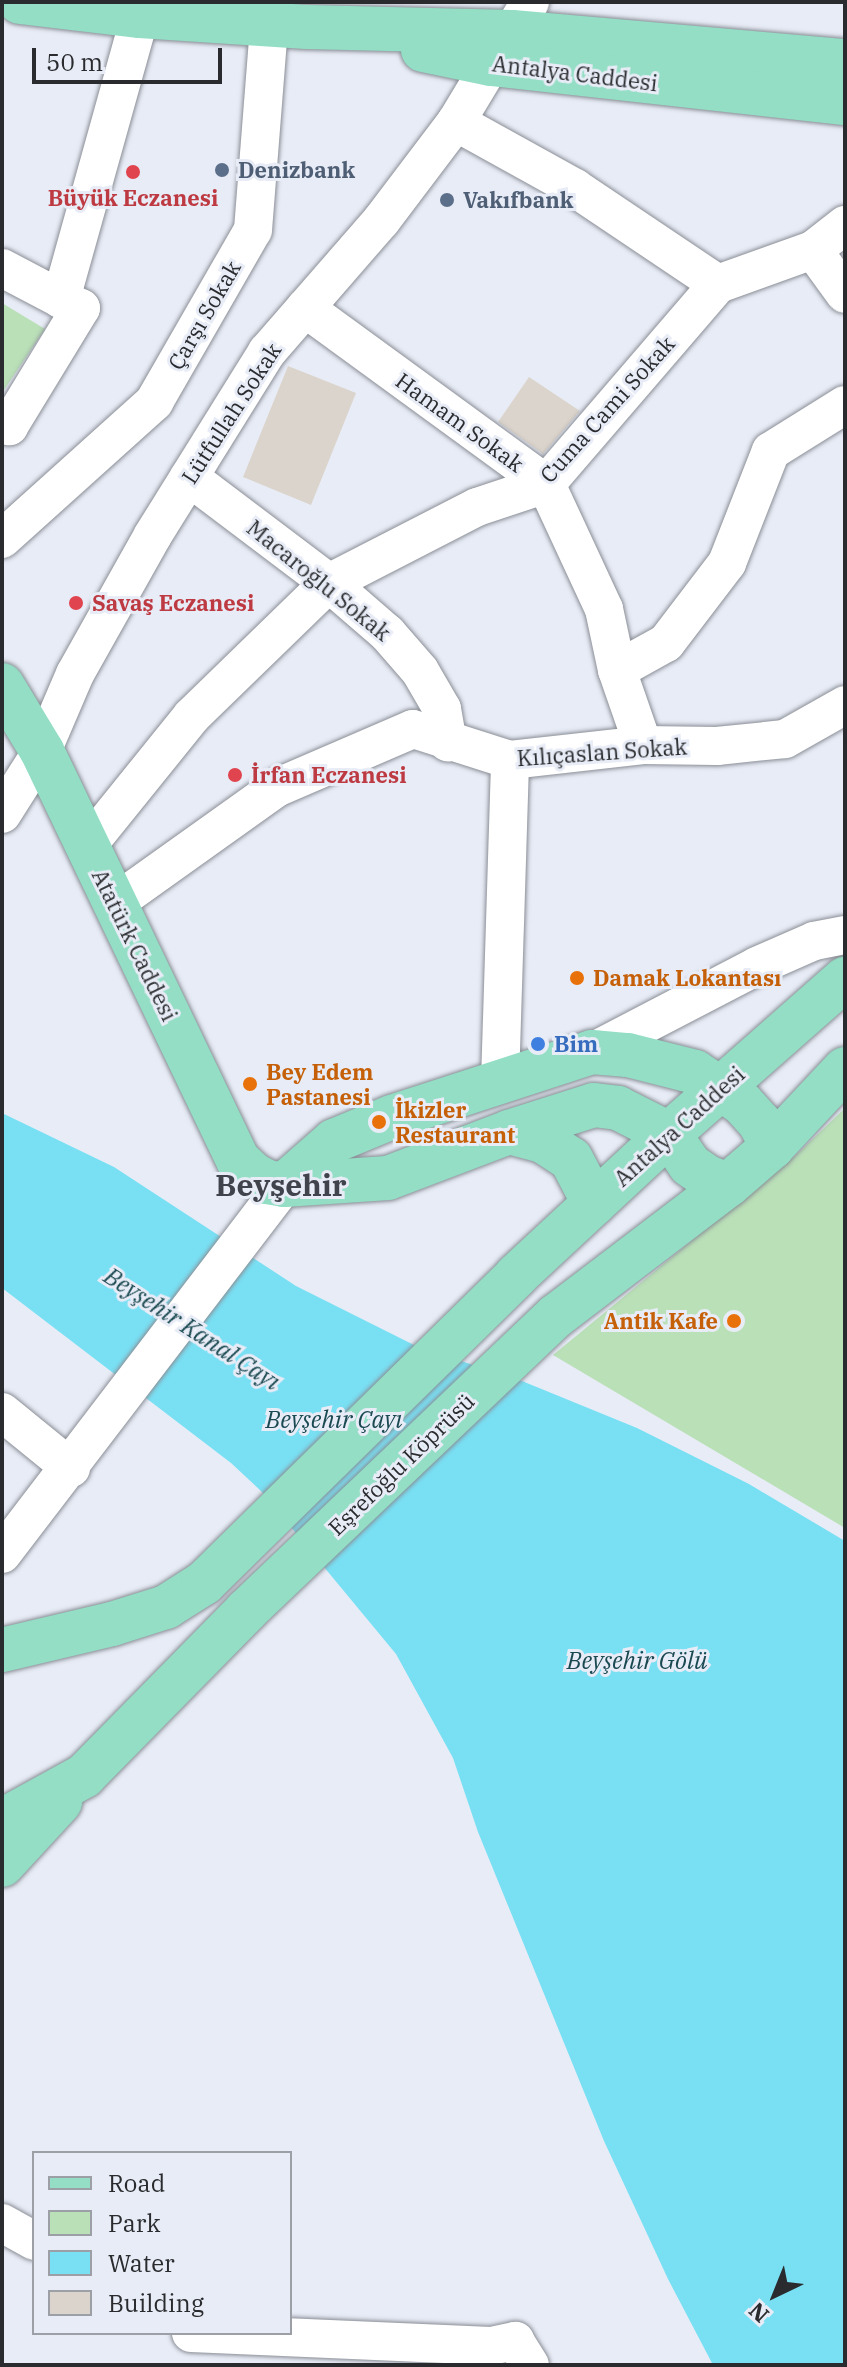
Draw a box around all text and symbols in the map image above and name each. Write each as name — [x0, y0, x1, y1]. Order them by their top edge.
scale bar — [36, 32, 226, 82]
text: 50 m — [46, 46, 103, 78]
street label: Antalya Caddesi — [491, 50, 659, 96]
place label: Denizbank — [238, 157, 355, 183]
marker: Denizbank — [213, 161, 231, 179]
marker: Büyük Eczanesi — [124, 163, 142, 181]
place label: Büyük Eczanesi — [48, 185, 218, 211]
place label: Vakıfbank — [463, 187, 574, 213]
marker: Vakıfbank — [438, 191, 456, 209]
street label: Çarşı Sokak — [162, 256, 246, 374]
street label: Cuma Cami Sokak — [534, 330, 680, 488]
street label: Lütfullah Sokak — [176, 338, 286, 488]
street label: Hamam Sokak — [391, 367, 529, 477]
street label: Macaroğlu Sokak — [242, 514, 396, 646]
place label: Savaş Eczanesi — [92, 590, 254, 616]
marker: Savaş Eczanesi — [67, 594, 85, 612]
street label: Kılıçaslan Sokak — [516, 733, 688, 771]
place label: İrfan Eczanesi — [251, 762, 406, 788]
marker: İrfan Eczanesi — [226, 766, 244, 784]
street label: Atatürk Caddesi — [87, 865, 183, 1025]
place label: Damak Lokantası — [593, 965, 781, 991]
marker: Damak Lokantası — [568, 969, 586, 987]
place label: Bim — [554, 1031, 598, 1057]
marker: Bim — [529, 1035, 547, 1053]
place label: Bey Edem Pastanesi — [266, 1058, 373, 1110]
street label: Antalya Caddesi — [608, 1061, 750, 1191]
marker: Bey Edem Pastanesi — [241, 1075, 259, 1093]
place label: İkizler Restaurant — [395, 1096, 515, 1148]
marker: İkizler Restaurant — [370, 1113, 388, 1131]
district label: Beyşehir — [215, 1167, 347, 1203]
water label: Beyşehir Kanal Çayı — [99, 1261, 285, 1397]
place label: Antik Kafe — [604, 1308, 718, 1334]
marker: Antik Kafe — [725, 1312, 743, 1330]
street label: Eşrefoğlu Köprüsü — [323, 1388, 479, 1540]
water label: Beyşehir Çayı — [265, 1406, 403, 1434]
water label: Beyşehir Gölü — [567, 1647, 707, 1675]
legend — [32, 2151, 292, 2335]
text: Road — [108, 2167, 165, 2199]
text: Park — [108, 2207, 160, 2239]
text: Water — [108, 2247, 175, 2279]
north arrow — [735, 2255, 815, 2335]
text: Building — [108, 2287, 204, 2319]
text: N — [742, 2296, 775, 2329]

